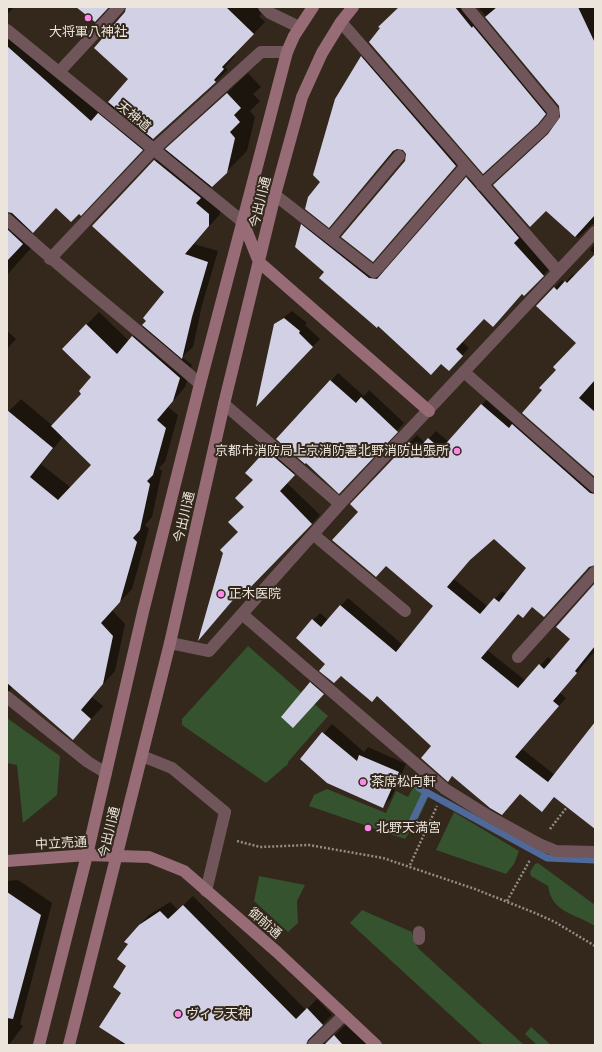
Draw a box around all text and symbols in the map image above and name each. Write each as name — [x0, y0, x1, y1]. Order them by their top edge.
marker: 大将軍八神社 — [83, 13, 93, 23]
place label: 大将軍八神社 — [49, 24, 127, 40]
street label: 天神道 — [114, 97, 154, 135]
street label: 今出川通 — [246, 175, 274, 229]
place label: 京都市消防局上京消防署北野消防出張所 — [215, 443, 449, 459]
marker: 京都市消防局上京消防署北野消防出張所 — [452, 446, 462, 456]
street label: 今出川通 — [171, 490, 197, 544]
place label: 正木医院 — [229, 586, 281, 602]
marker: 正木医院 — [216, 589, 226, 599]
place label: 茶席松向軒 — [371, 774, 436, 790]
marker: 茶席松向軒 — [358, 777, 368, 787]
street label: 今出川通 — [95, 805, 123, 859]
place label: 北野天満宮 — [376, 820, 441, 836]
marker: 北野天満宮 — [363, 823, 373, 833]
street label: 中立売通 — [35, 834, 87, 852]
street label: 御前通 — [245, 904, 285, 942]
place label: ヴィラ天神 — [186, 1006, 251, 1022]
marker: ヴィラ天神 — [173, 1009, 183, 1019]

